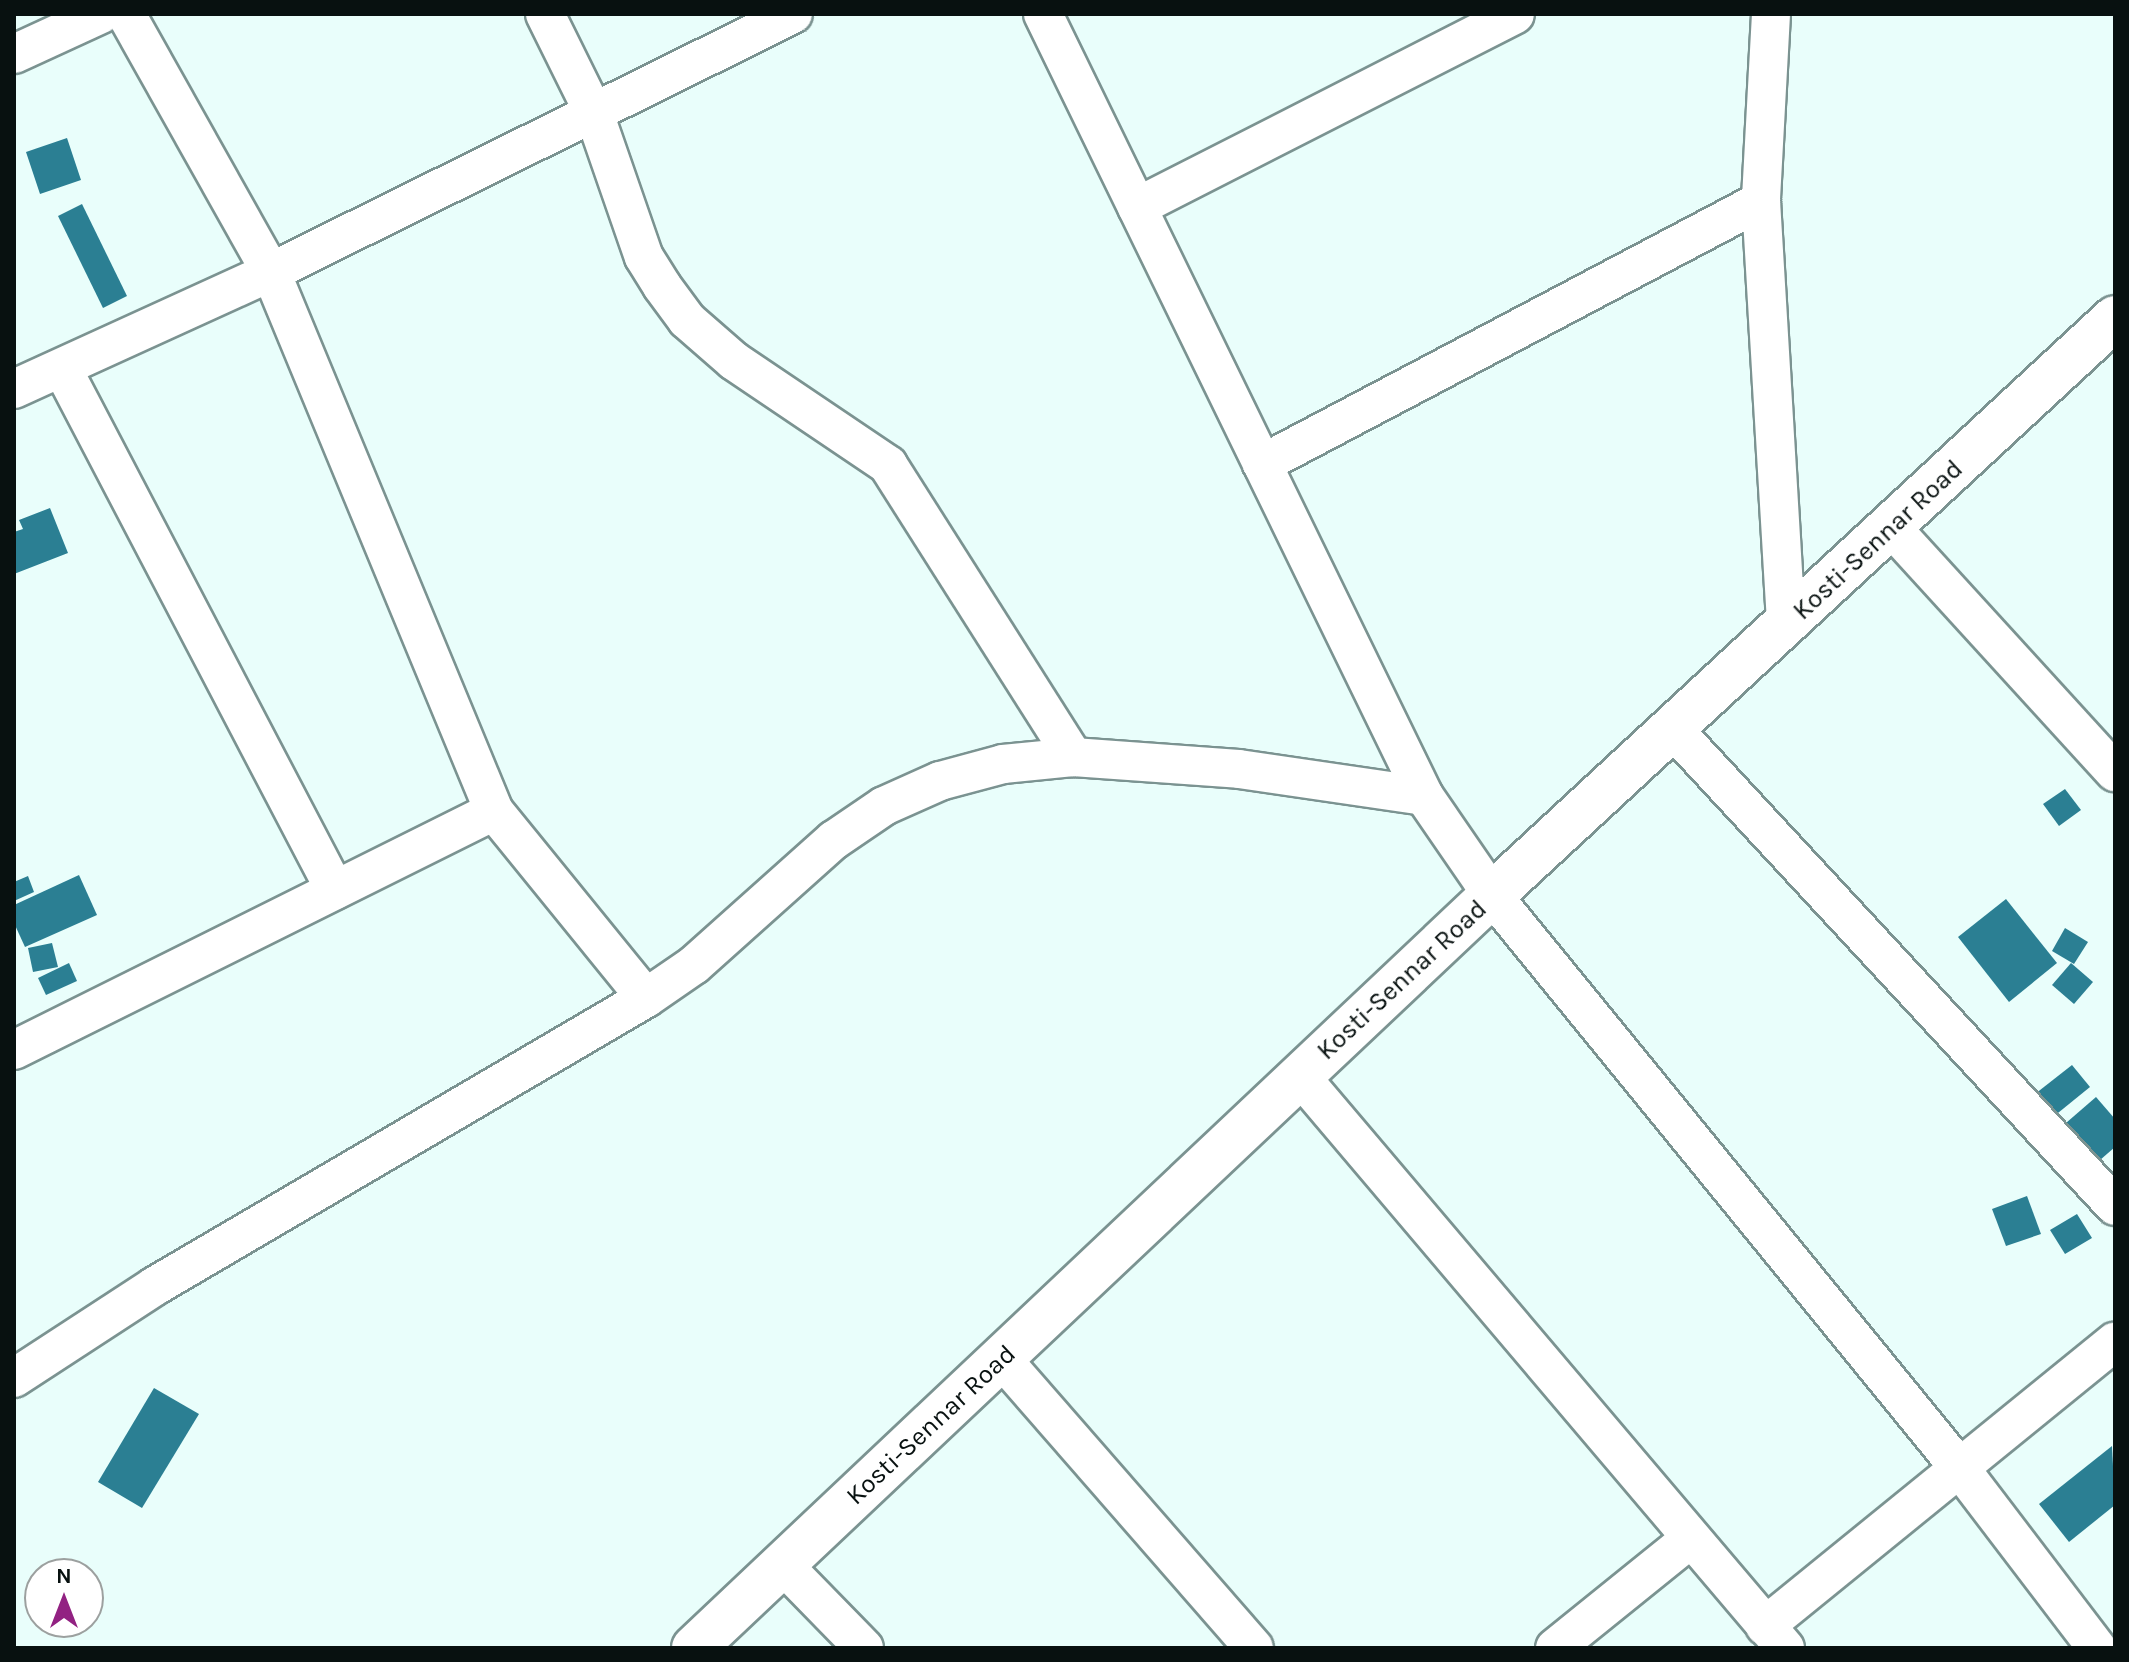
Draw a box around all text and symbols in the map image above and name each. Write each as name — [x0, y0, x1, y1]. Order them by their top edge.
street label: Kosti-Sennar Road — [1787, 453, 1969, 627]
street label: Kosti-Sennar Road — [1311, 893, 1493, 1067]
street label: Kosti-Sennar Road — [840, 1338, 1022, 1512]
north arrow — [24, 1558, 104, 1638]
text: N — [56, 1563, 72, 1589]

